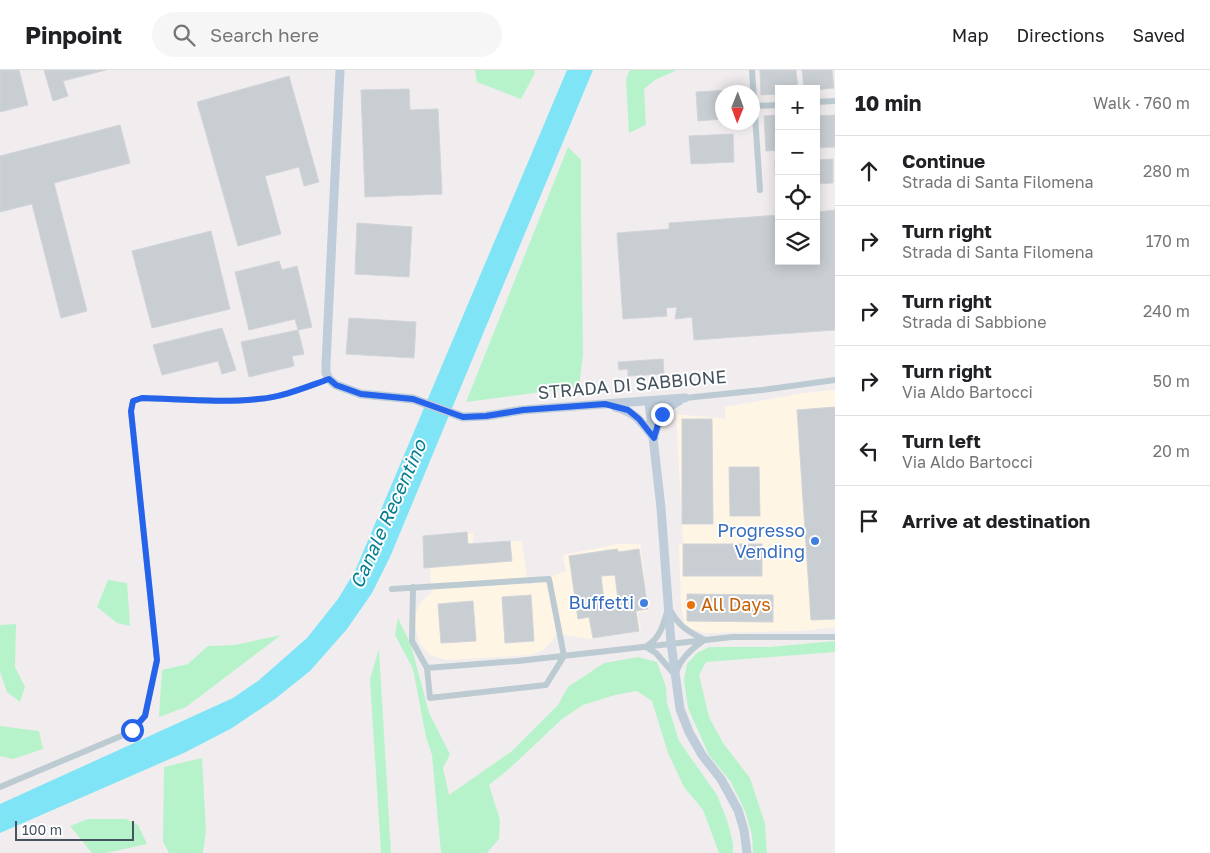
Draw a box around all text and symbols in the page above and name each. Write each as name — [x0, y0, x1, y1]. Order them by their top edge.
search box — [152, 12, 502, 57]
text: Pinpoint — [25, 20, 122, 49]
icon: search — [170, 21, 198, 49]
text: Search here — [210, 23, 319, 46]
text: Map — [952, 24, 988, 46]
text: Directions — [1016, 24, 1104, 46]
text: Saved — [1132, 24, 1185, 46]
north arrow — [715, 85, 760, 130]
map controls — [775, 85, 820, 265]
button: + — [775, 85, 820, 130]
text: 10 min — [855, 90, 922, 116]
text: Walk · 760 m — [1093, 93, 1190, 113]
button: − — [775, 130, 820, 175]
text: Continue — [902, 149, 985, 172]
icon: ahead — [855, 157, 883, 185]
text: 280 m — [1143, 161, 1190, 181]
text: Strada di Santa Filomena — [902, 172, 1094, 192]
button: locate — [775, 175, 820, 220]
text: Turn right — [902, 219, 992, 242]
button: layers — [775, 220, 820, 265]
icon: right — [855, 227, 883, 255]
text: 170 m — [1146, 231, 1190, 251]
text: Strada di Santa Filomena — [902, 242, 1094, 262]
text: Turn right — [902, 289, 992, 312]
icon: right — [855, 297, 883, 325]
text: 240 m — [1143, 301, 1190, 321]
text: Strada di Sabbione — [902, 312, 1046, 332]
text: Turn right — [902, 359, 992, 382]
street label: STRADA DI SABBIONE — [537, 365, 727, 403]
icon: right — [855, 367, 883, 395]
text: 50 m — [1153, 371, 1190, 391]
text: Via Aldo Bartocci — [902, 382, 1033, 402]
route end — [651, 403, 674, 426]
text: Turn left — [902, 429, 981, 452]
water label: Canale Recentino — [344, 435, 431, 592]
icon: left — [855, 437, 883, 465]
text: 20 m — [1153, 441, 1190, 461]
text: Via Aldo Bartocci — [902, 452, 1033, 472]
icon: arrive — [855, 507, 883, 535]
text: Arrive at destination — [902, 509, 1090, 532]
place label: Progresso Vending — [717, 519, 805, 562]
marker: Progresso Vending — [809, 535, 821, 547]
place label: Buffetti — [568, 591, 634, 613]
place label: All Days — [701, 593, 771, 615]
marker: Buffetti — [638, 597, 650, 609]
marker: All Days — [685, 599, 697, 611]
route start — [121, 719, 144, 742]
scale bar — [15, 818, 134, 841]
text: 100 m — [22, 821, 62, 838]

